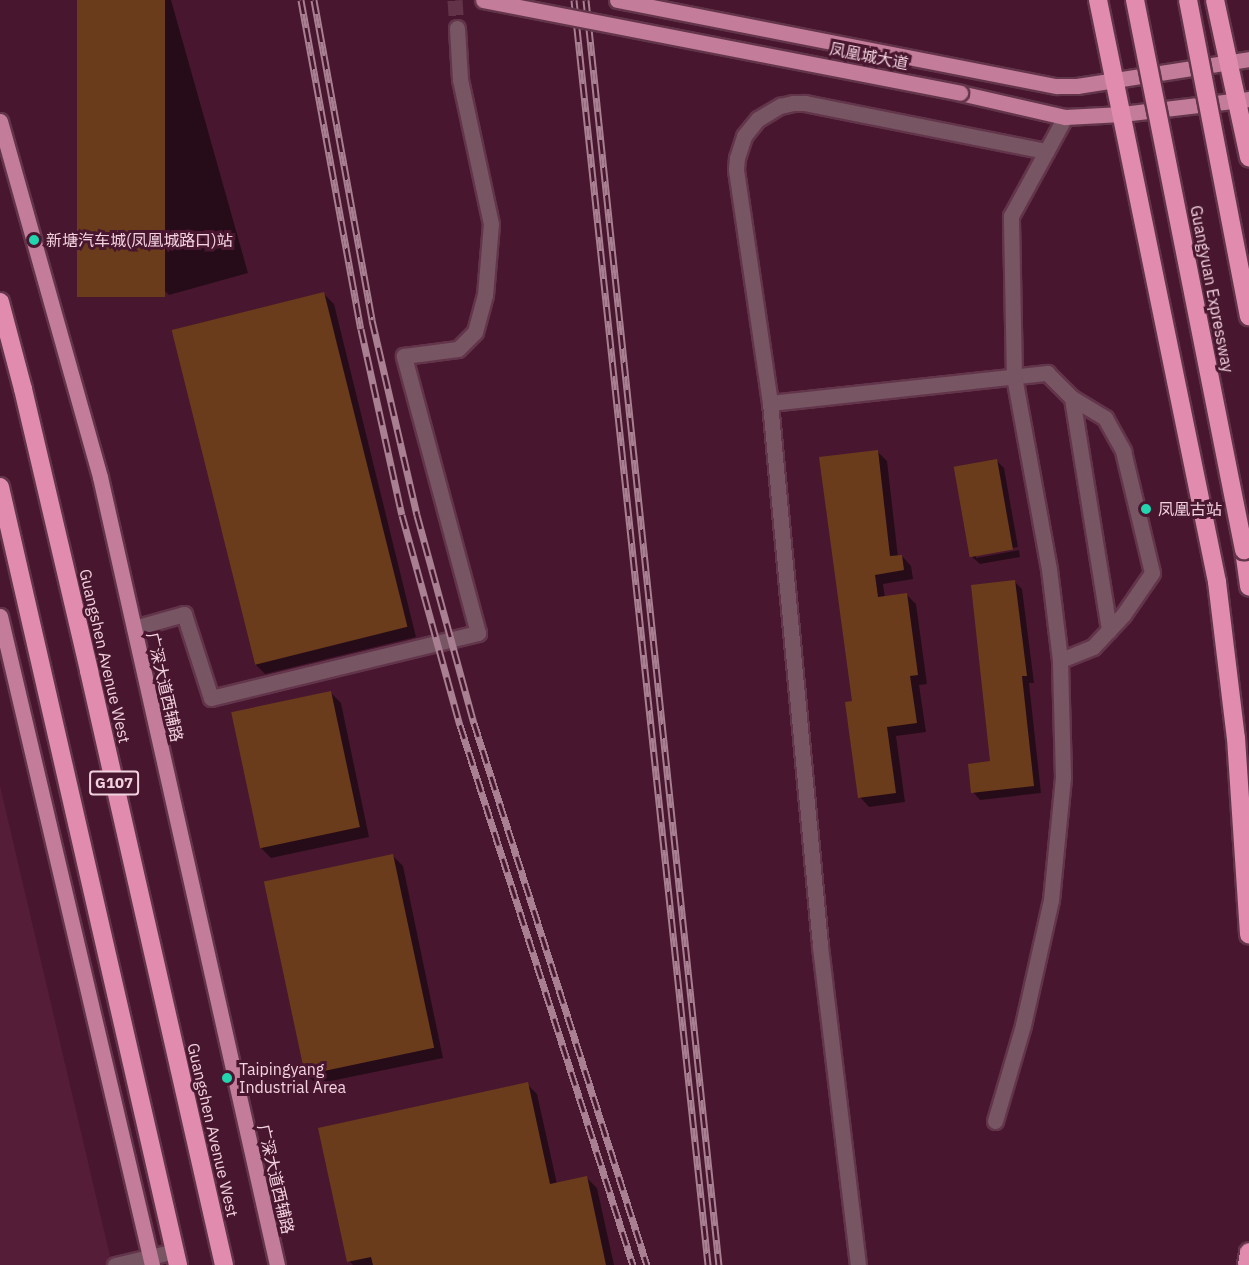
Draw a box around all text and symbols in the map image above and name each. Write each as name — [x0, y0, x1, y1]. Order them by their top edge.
street label: 凤凰城大道 — [828, 39, 910, 73]
street label: Guangyuan Expressway — [1186, 204, 1238, 374]
place label: 新塘汽车城(凤凰城路口)站 — [46, 230, 233, 250]
marker: 新塘汽车城(凤凰城路口)站 — [27, 233, 41, 247]
place label: 凤凰古站 — [1158, 499, 1222, 519]
marker: 凤凰古站 — [1139, 502, 1153, 516]
street label: Guangshen Avenue West — [76, 567, 134, 745]
street label: 广深大道西辅路 — [143, 630, 187, 744]
road number: G107 — [88, 771, 140, 795]
street label: Guangshen Avenue West — [184, 1041, 242, 1219]
place label: Taipingyang Industrial Area — [239, 1059, 346, 1097]
marker: Taipingyang Industrial Area — [220, 1071, 234, 1085]
street label: 广深大道西辅路 — [254, 1122, 298, 1236]

